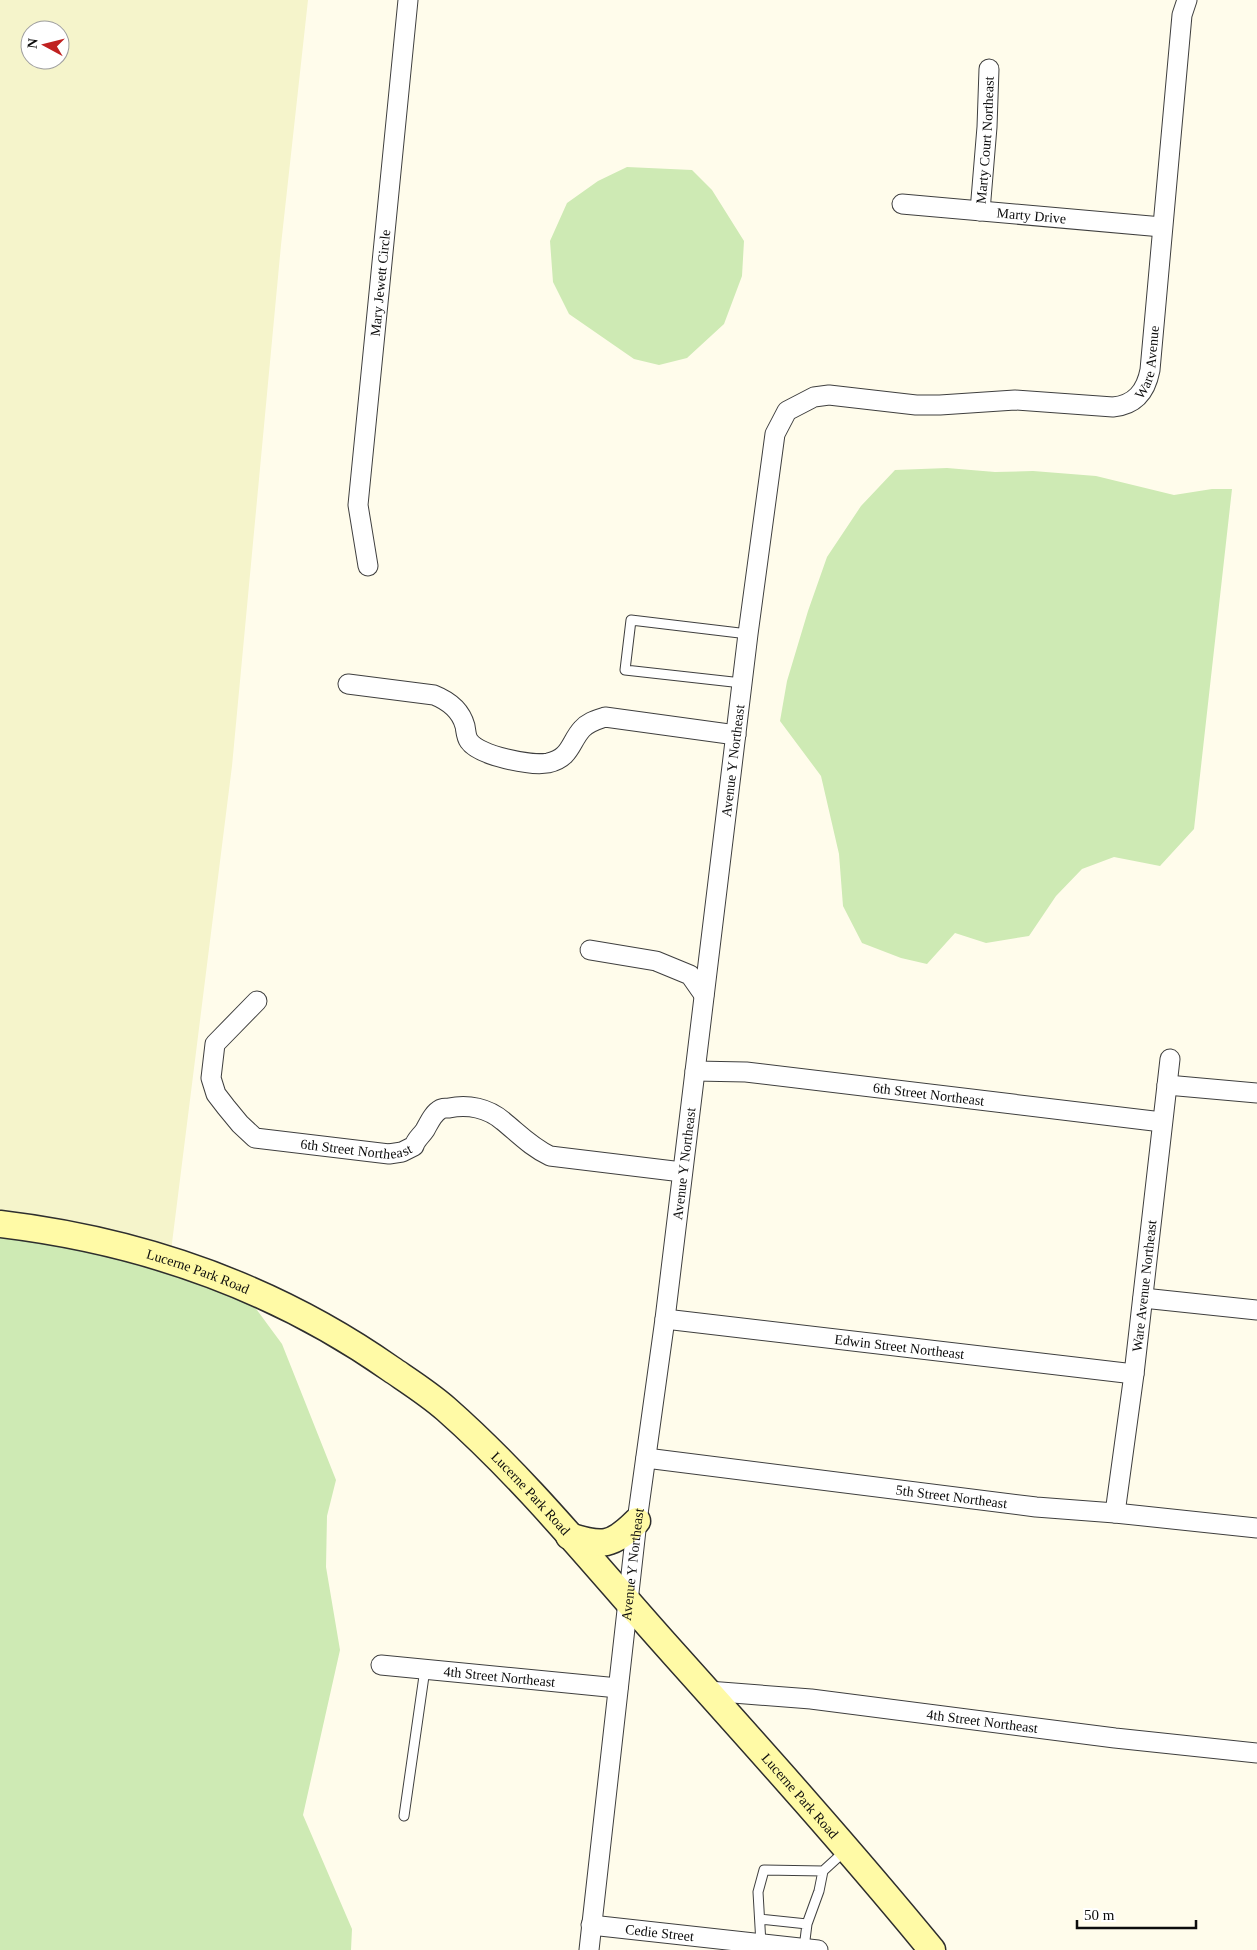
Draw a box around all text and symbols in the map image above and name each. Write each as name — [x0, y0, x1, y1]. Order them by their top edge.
north arrow — [20, 20, 70, 70]
text: N — [25, 38, 41, 49]
street label: Marty Court Northeast — [974, 76, 997, 204]
street label: Marty Drive — [996, 205, 1067, 226]
street label: Mary Jewett Circle — [368, 229, 393, 337]
street label: Ware Avenue — [1132, 325, 1162, 402]
street label: Avenue Y Northeast — [719, 704, 747, 818]
street label: 6th Street Northeast — [872, 1080, 985, 1109]
street label: Avenue Y Northeast — [670, 1107, 699, 1221]
street label: 6th Street Northeast — [300, 1136, 415, 1162]
street label: Ware Avenue Northeast — [1130, 1219, 1160, 1353]
street label: Lucerne Park Road — [145, 1247, 251, 1297]
street label: Edwin Street Northeast — [834, 1332, 965, 1362]
street label: Lucerne Park Road — [488, 1449, 573, 1538]
street label: 5th Street Northeast — [895, 1482, 1008, 1511]
street label: Avenue Y Northeast — [619, 1507, 647, 1621]
street label: 4th Street Northeast — [443, 1664, 556, 1690]
street label: 4th Street Northeast — [926, 1707, 1039, 1736]
street label: Lucerne Park Road — [758, 1750, 841, 1842]
scale bar — [1077, 1898, 1196, 1930]
text: 50 m — [1084, 1907, 1115, 1923]
street label: Cedie Street — [624, 1922, 695, 1944]

